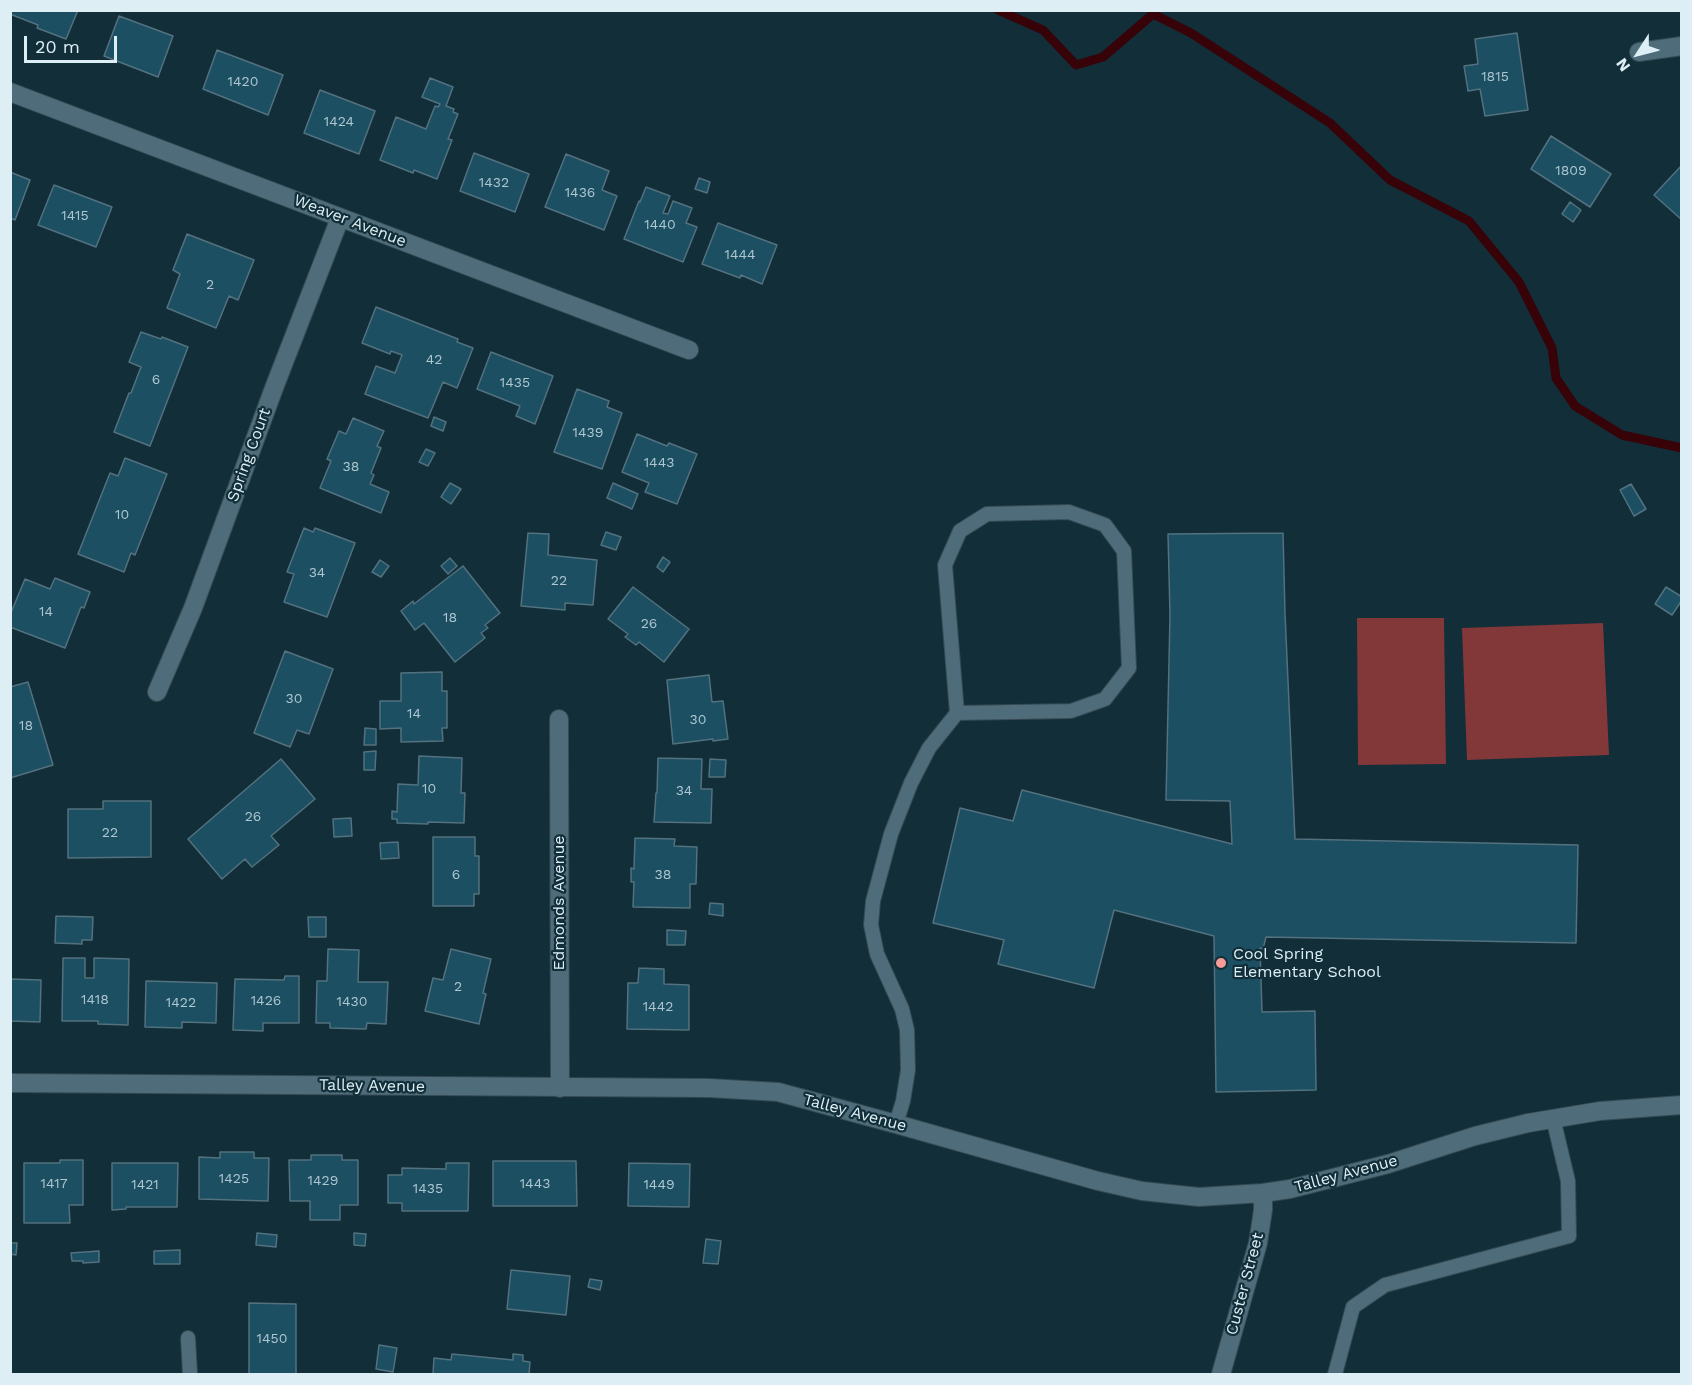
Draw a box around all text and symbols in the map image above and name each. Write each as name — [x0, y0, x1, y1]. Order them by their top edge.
scale bar — [27, 24, 120, 62]
north arrow — [1608, 24, 1668, 84]
text: 20 m — [35, 36, 80, 57]
text: N — [1612, 54, 1634, 75]
house number: 1815 — [1481, 69, 1509, 85]
house number: 1420 — [228, 74, 258, 90]
house number: 1424 — [324, 114, 354, 130]
house number: 1809 — [1555, 163, 1587, 179]
house number: 1432 — [479, 175, 509, 191]
house number: 1436 — [565, 185, 595, 201]
street label: Weaver Avenue — [291, 191, 409, 251]
house number: 1415 — [61, 208, 89, 224]
house number: 1440 — [644, 217, 676, 233]
house number: 1444 — [724, 247, 756, 263]
house number: 2 — [206, 277, 214, 293]
house number: 42 — [426, 352, 442, 368]
house number: 6 — [152, 372, 160, 388]
house number: 1435 — [500, 375, 530, 391]
street label: Spring Court — [223, 406, 275, 504]
house number: 1439 — [573, 425, 603, 441]
house number: 1443 — [644, 455, 674, 471]
house number: 38 — [343, 459, 359, 475]
house number: 10 — [115, 507, 129, 523]
house number: 34 — [309, 565, 325, 581]
house number: 22 — [551, 573, 567, 589]
house number: 14 — [39, 604, 53, 620]
house number: 18 — [443, 610, 457, 626]
house number: 26 — [641, 616, 657, 632]
house number: 30 — [286, 691, 302, 707]
house number: 14 — [407, 706, 421, 722]
house number: 30 — [690, 712, 706, 728]
house number: 18 — [19, 718, 33, 734]
house number: 10 — [422, 781, 436, 797]
house number: 34 — [676, 783, 692, 799]
house number: 26 — [245, 809, 261, 825]
house number: 22 — [102, 825, 118, 841]
street label: Edmonds Avenue — [549, 835, 569, 971]
house number: 6 — [452, 867, 460, 883]
house number: 38 — [655, 867, 671, 883]
place label: Cool Spring Elementary School — [1233, 944, 1381, 982]
marker: Cool Spring Elementary School — [1214, 956, 1228, 970]
house number: 2 — [454, 979, 462, 995]
house number: 1418 — [81, 992, 109, 1008]
house number: 1426 — [251, 993, 281, 1009]
house number: 1430 — [337, 994, 367, 1010]
house number: 1422 — [166, 995, 196, 1011]
house number: 1442 — [643, 999, 673, 1015]
street label: Talley Avenue — [319, 1075, 425, 1097]
street label: Talley Avenue — [801, 1090, 909, 1136]
street label: Talley Avenue — [1292, 1151, 1400, 1197]
house number: 1425 — [219, 1171, 249, 1187]
house number: 1429 — [308, 1173, 338, 1189]
house number: 1417 — [40, 1176, 68, 1192]
house number: 1443 — [520, 1176, 550, 1192]
house number: 1421 — [131, 1177, 159, 1193]
house number: 1449 — [643, 1177, 675, 1193]
house number: 1435 — [413, 1181, 443, 1197]
street label: Custer Street — [1222, 1231, 1268, 1337]
house number: 1450 — [257, 1331, 287, 1347]

